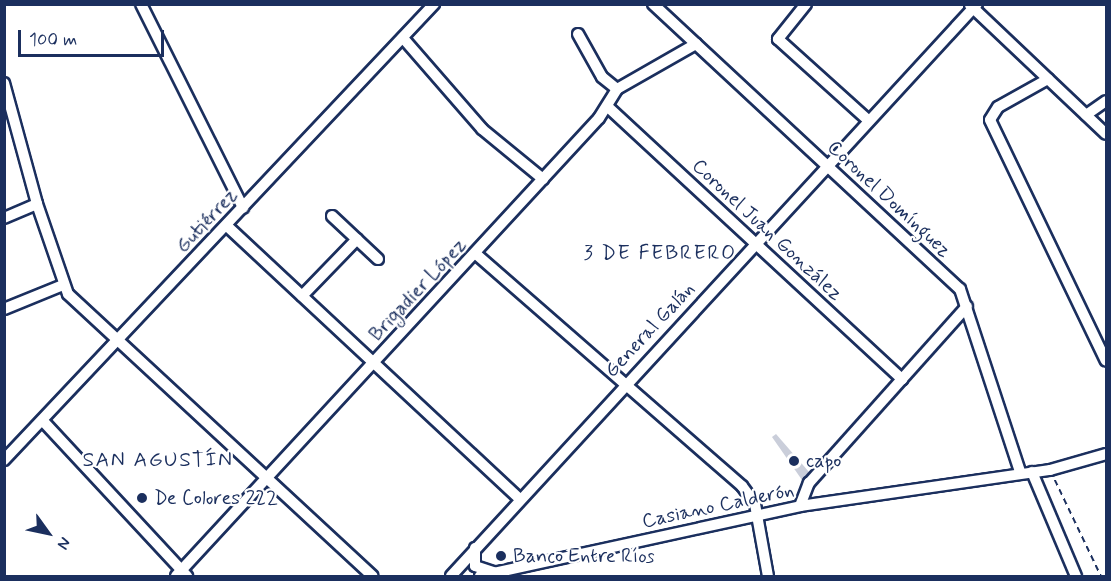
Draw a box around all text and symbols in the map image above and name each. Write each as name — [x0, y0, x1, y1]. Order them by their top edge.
scale bar — [21, 18, 166, 56]
text: 100 m — [29, 28, 77, 52]
street label: Coronel Domínguez — [821, 134, 957, 264]
street label: Coronel Juan González — [688, 155, 846, 305]
street label: Gutiérrez — [171, 184, 243, 258]
street label: Brigadier López — [364, 233, 472, 347]
district label: 3 DE FEBRERO — [582, 240, 738, 266]
street label: General Galán — [600, 277, 700, 383]
district label: SAN AGUSTÍN — [82, 447, 234, 473]
place label: capo — [806, 449, 841, 473]
marker: capo — [787, 454, 801, 468]
street label: Casiano Calderón — [640, 478, 796, 534]
place label: De Colores 222 — [154, 486, 282, 510]
marker: De Colores 222 — [135, 491, 149, 505]
north arrow — [18, 503, 78, 563]
text: N — [52, 533, 75, 553]
place label: Banco Entre Ríos — [513, 544, 655, 568]
marker: Banco Entre Ríos — [494, 549, 508, 563]

